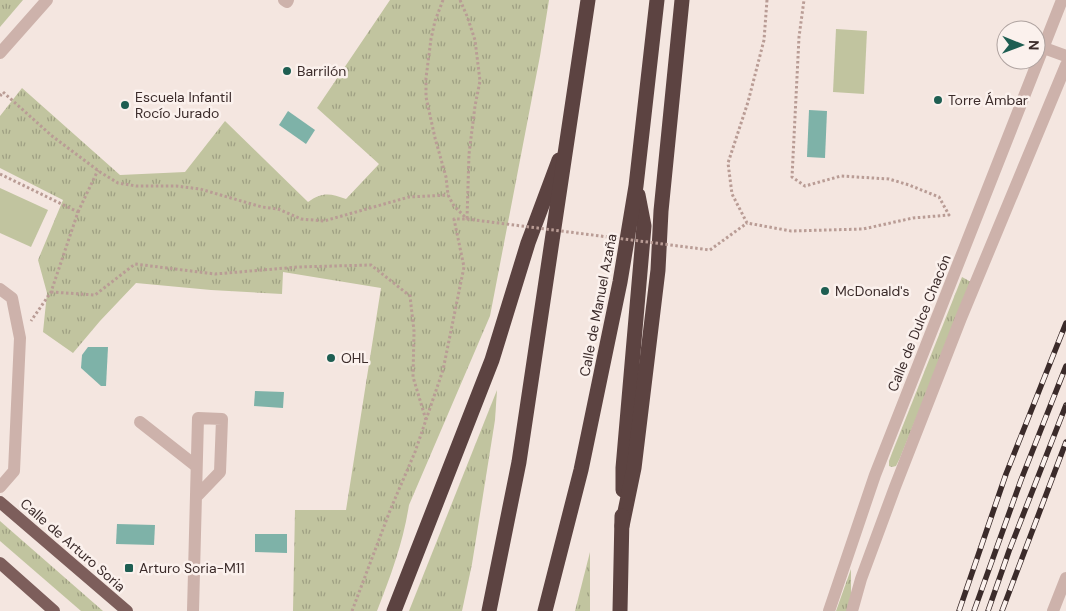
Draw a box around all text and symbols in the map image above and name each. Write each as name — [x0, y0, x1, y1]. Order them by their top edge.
north arrow — [996, 20, 1046, 70]
text: N — [1025, 40, 1043, 50]
place label: Barrilón — [297, 62, 346, 80]
marker: Barrilón — [281, 65, 293, 77]
place label: Escuela Infantil Rocío Jurado — [135, 88, 232, 122]
place label: Torre Ámbar — [948, 91, 1028, 109]
marker: Torre Ámbar — [932, 94, 944, 106]
marker: Escuela Infantil Rocío Jurado — [119, 99, 131, 111]
street label: Calle de Manuel Azaña — [575, 232, 621, 378]
street label: Calle de Dulce Chacón — [883, 252, 955, 394]
place label: McDonald's — [835, 282, 910, 300]
marker: McDonald's — [819, 285, 831, 297]
place label: OHL — [341, 349, 369, 367]
marker: OHL — [325, 352, 337, 364]
street label: Calle de Arturo Soria — [17, 494, 129, 596]
place label: Arturo Soria-M11 — [139, 559, 245, 577]
marker: Arturo Soria-M11 — [123, 562, 135, 574]

